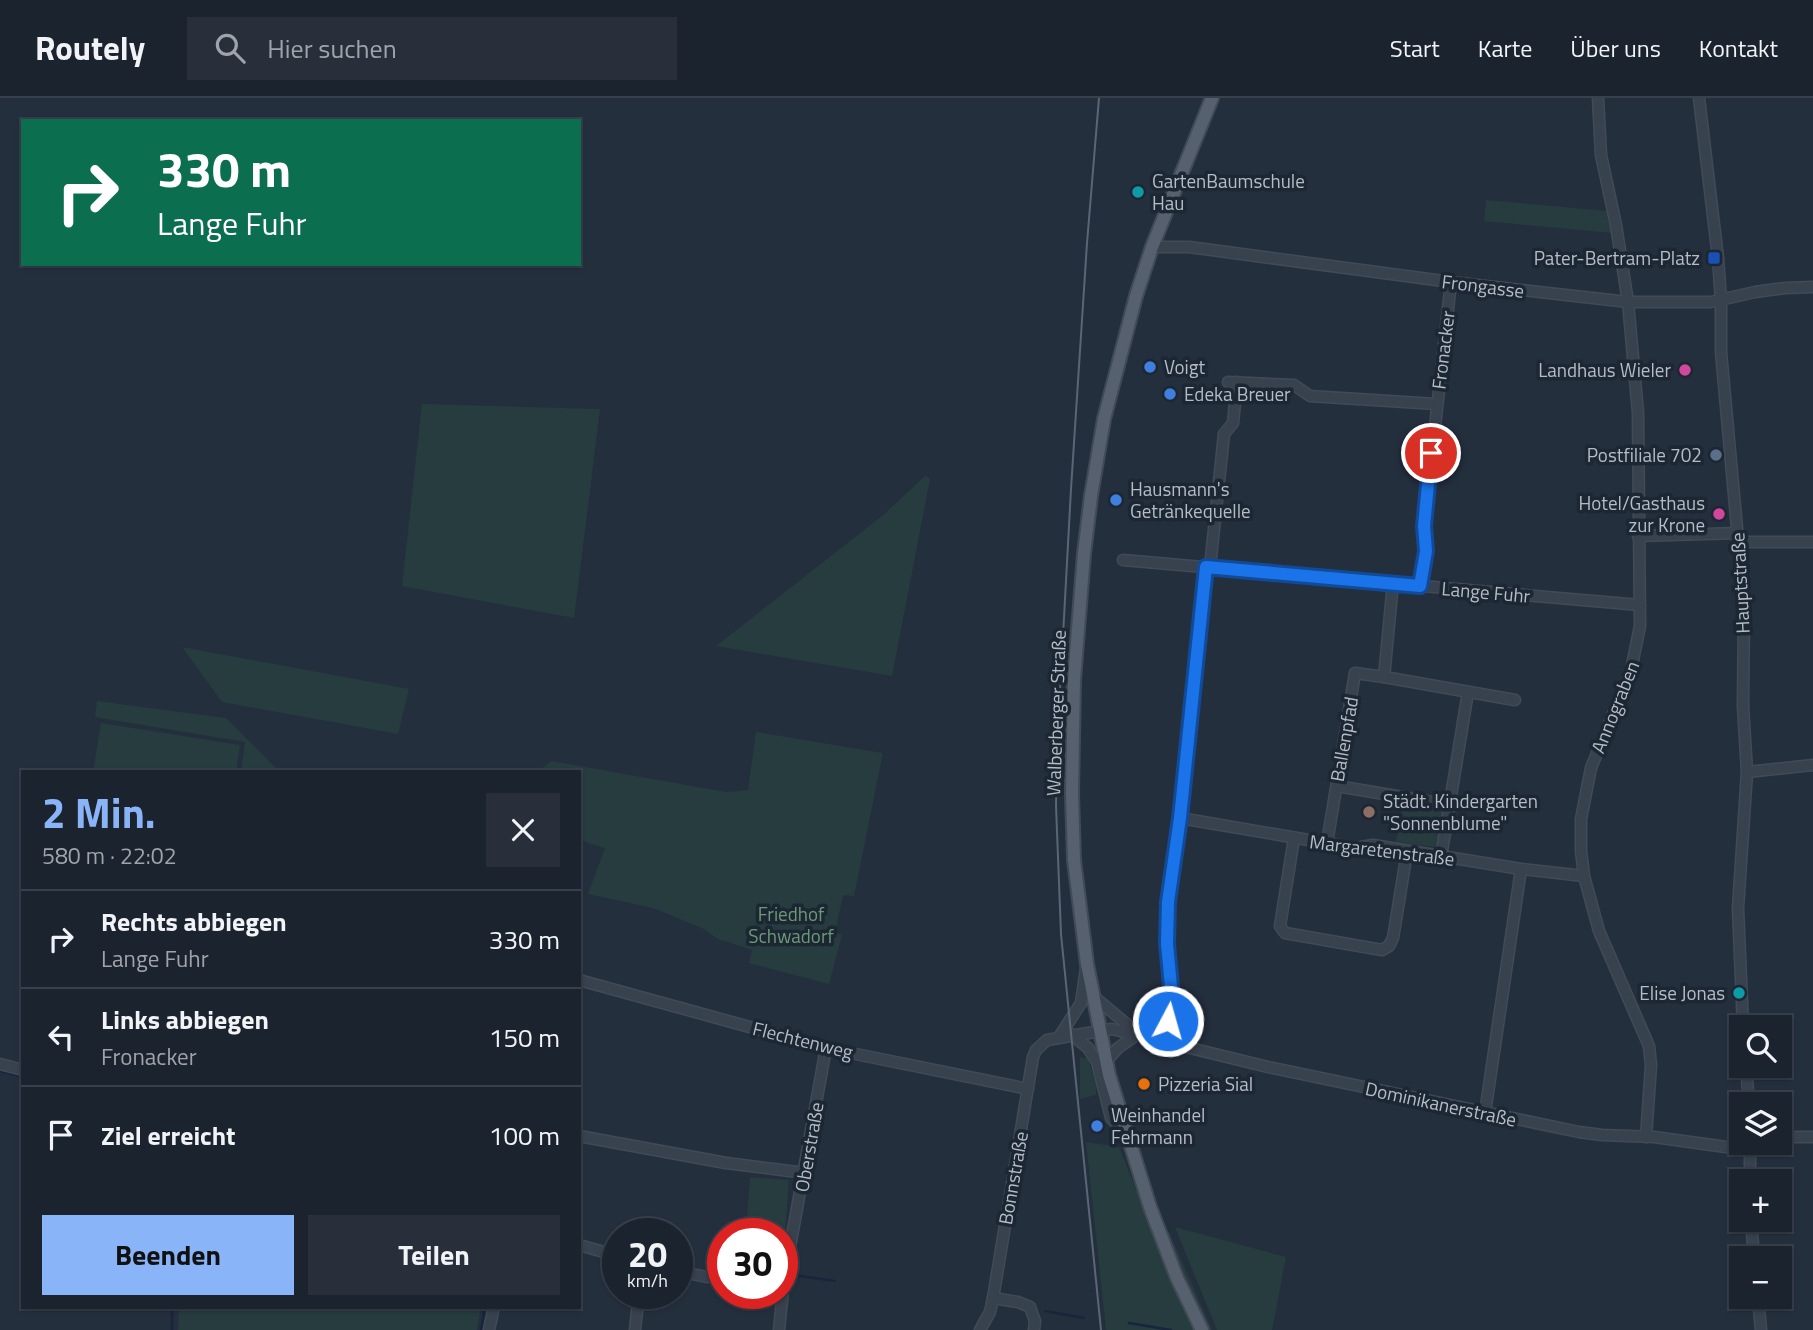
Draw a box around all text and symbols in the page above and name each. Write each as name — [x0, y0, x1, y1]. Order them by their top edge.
search box — [187, 17, 677, 80]
text: Routely — [35, 23, 145, 73]
icon: search — [211, 29, 249, 67]
text: Hier suchen — [267, 29, 397, 68]
text: Start — [1390, 30, 1440, 66]
text: Karte — [1478, 30, 1532, 66]
text: Über uns — [1570, 30, 1661, 66]
text: Kontakt — [1699, 30, 1778, 66]
text: 330 m — [157, 131, 291, 206]
icon: right — [42, 147, 133, 238]
place label: GartenBaumschule Hau — [1152, 166, 1305, 217]
marker: GartenBaumschule Hau — [1130, 184, 1146, 200]
text: Lange Fuhr — [157, 199, 307, 247]
place label: Pater-Bertram-Platz — [1534, 243, 1700, 272]
marker: Pater-Bertram-Platz — [1706, 250, 1722, 266]
street label: Frongasse — [1440, 266, 1526, 305]
street label: Fronacker — [1423, 309, 1462, 391]
place label: Voigt — [1164, 352, 1205, 381]
place label: Landhaus Wieler — [1538, 355, 1671, 384]
marker: Voigt — [1142, 359, 1158, 375]
marker: Landhaus Wieler — [1677, 362, 1693, 378]
place label: Edeka Breuer — [1184, 379, 1291, 408]
marker: Edeka Breuer — [1162, 386, 1178, 402]
pin — [1401, 423, 1461, 483]
icon: arrive — [1412, 434, 1450, 472]
place label: Postfiliale 702 — [1587, 440, 1702, 469]
marker: Postfiliale 702 — [1708, 447, 1724, 463]
place label: Hausmann's Getränkequelle — [1130, 474, 1251, 525]
place label: Hotel/Gasthaus zur Krone — [1579, 488, 1705, 539]
marker: Hausmann's Getränkequelle — [1108, 492, 1124, 508]
marker: Hotel/Gasthaus zur Krone — [1711, 506, 1727, 522]
street label: Hauptstraße — [1722, 532, 1757, 634]
street label: Lange Fuhr — [1441, 573, 1532, 610]
street label: Walberberger Straße — [1038, 629, 1073, 797]
street label: Annograben — [1583, 656, 1646, 757]
street label: Ballenpfad — [1322, 694, 1365, 784]
text: 2 Min. — [42, 780, 156, 844]
place label: Städt. Kindergarten "Sonnenblume" — [1383, 786, 1538, 837]
button: close — [486, 793, 560, 867]
marker: Städt. Kindergarten "Sonnenblume" — [1361, 804, 1377, 820]
street label: Margaretenstraße — [1308, 826, 1456, 873]
text: 580 m · 22:02 — [42, 838, 177, 873]
park label: Friedhof Schwadorf — [748, 899, 834, 950]
text: Rechts abbiegen — [101, 902, 287, 941]
icon: right — [42, 920, 80, 958]
text: 330 m — [489, 920, 560, 959]
text: Lange Fuhr — [101, 941, 209, 976]
place label: Elise Jonas — [1639, 978, 1725, 1007]
position arrow — [1131, 984, 1205, 1058]
marker: Elise Jonas — [1731, 985, 1747, 1001]
text: Links abbiegen — [101, 1000, 269, 1039]
street label: Flechtenweg — [750, 1013, 857, 1066]
map controls — [1729, 1015, 1792, 1309]
button: search — [1729, 1015, 1792, 1078]
icon: left — [42, 1018, 80, 1056]
text: 150 m — [489, 1018, 560, 1057]
text: Fronacker — [101, 1039, 197, 1074]
place label: Pizzeria Sial — [1158, 1069, 1253, 1098]
street label: Dominikanerstraße — [1363, 1073, 1519, 1134]
marker: Pizzeria Sial — [1136, 1076, 1152, 1092]
button: layers — [1729, 1092, 1792, 1155]
street label: Oberstraße — [786, 1100, 831, 1194]
place label: Weinhandel Fehrmann — [1111, 1100, 1205, 1151]
icon: arrive — [42, 1116, 80, 1154]
text: Ziel erreicht — [101, 1116, 236, 1155]
text: 100 m — [489, 1116, 560, 1155]
marker: Weinhandel Fehrmann — [1089, 1118, 1105, 1134]
street label: Bonnstraße — [990, 1129, 1035, 1227]
button: + — [1729, 1169, 1792, 1232]
button: Beenden — [42, 1215, 294, 1295]
button: Teilen — [308, 1215, 560, 1295]
speed limit sign: 30 — [707, 1218, 798, 1309]
text: 20 — [628, 1227, 667, 1281]
button: − — [1729, 1246, 1792, 1309]
text: km/h — [627, 1267, 668, 1294]

